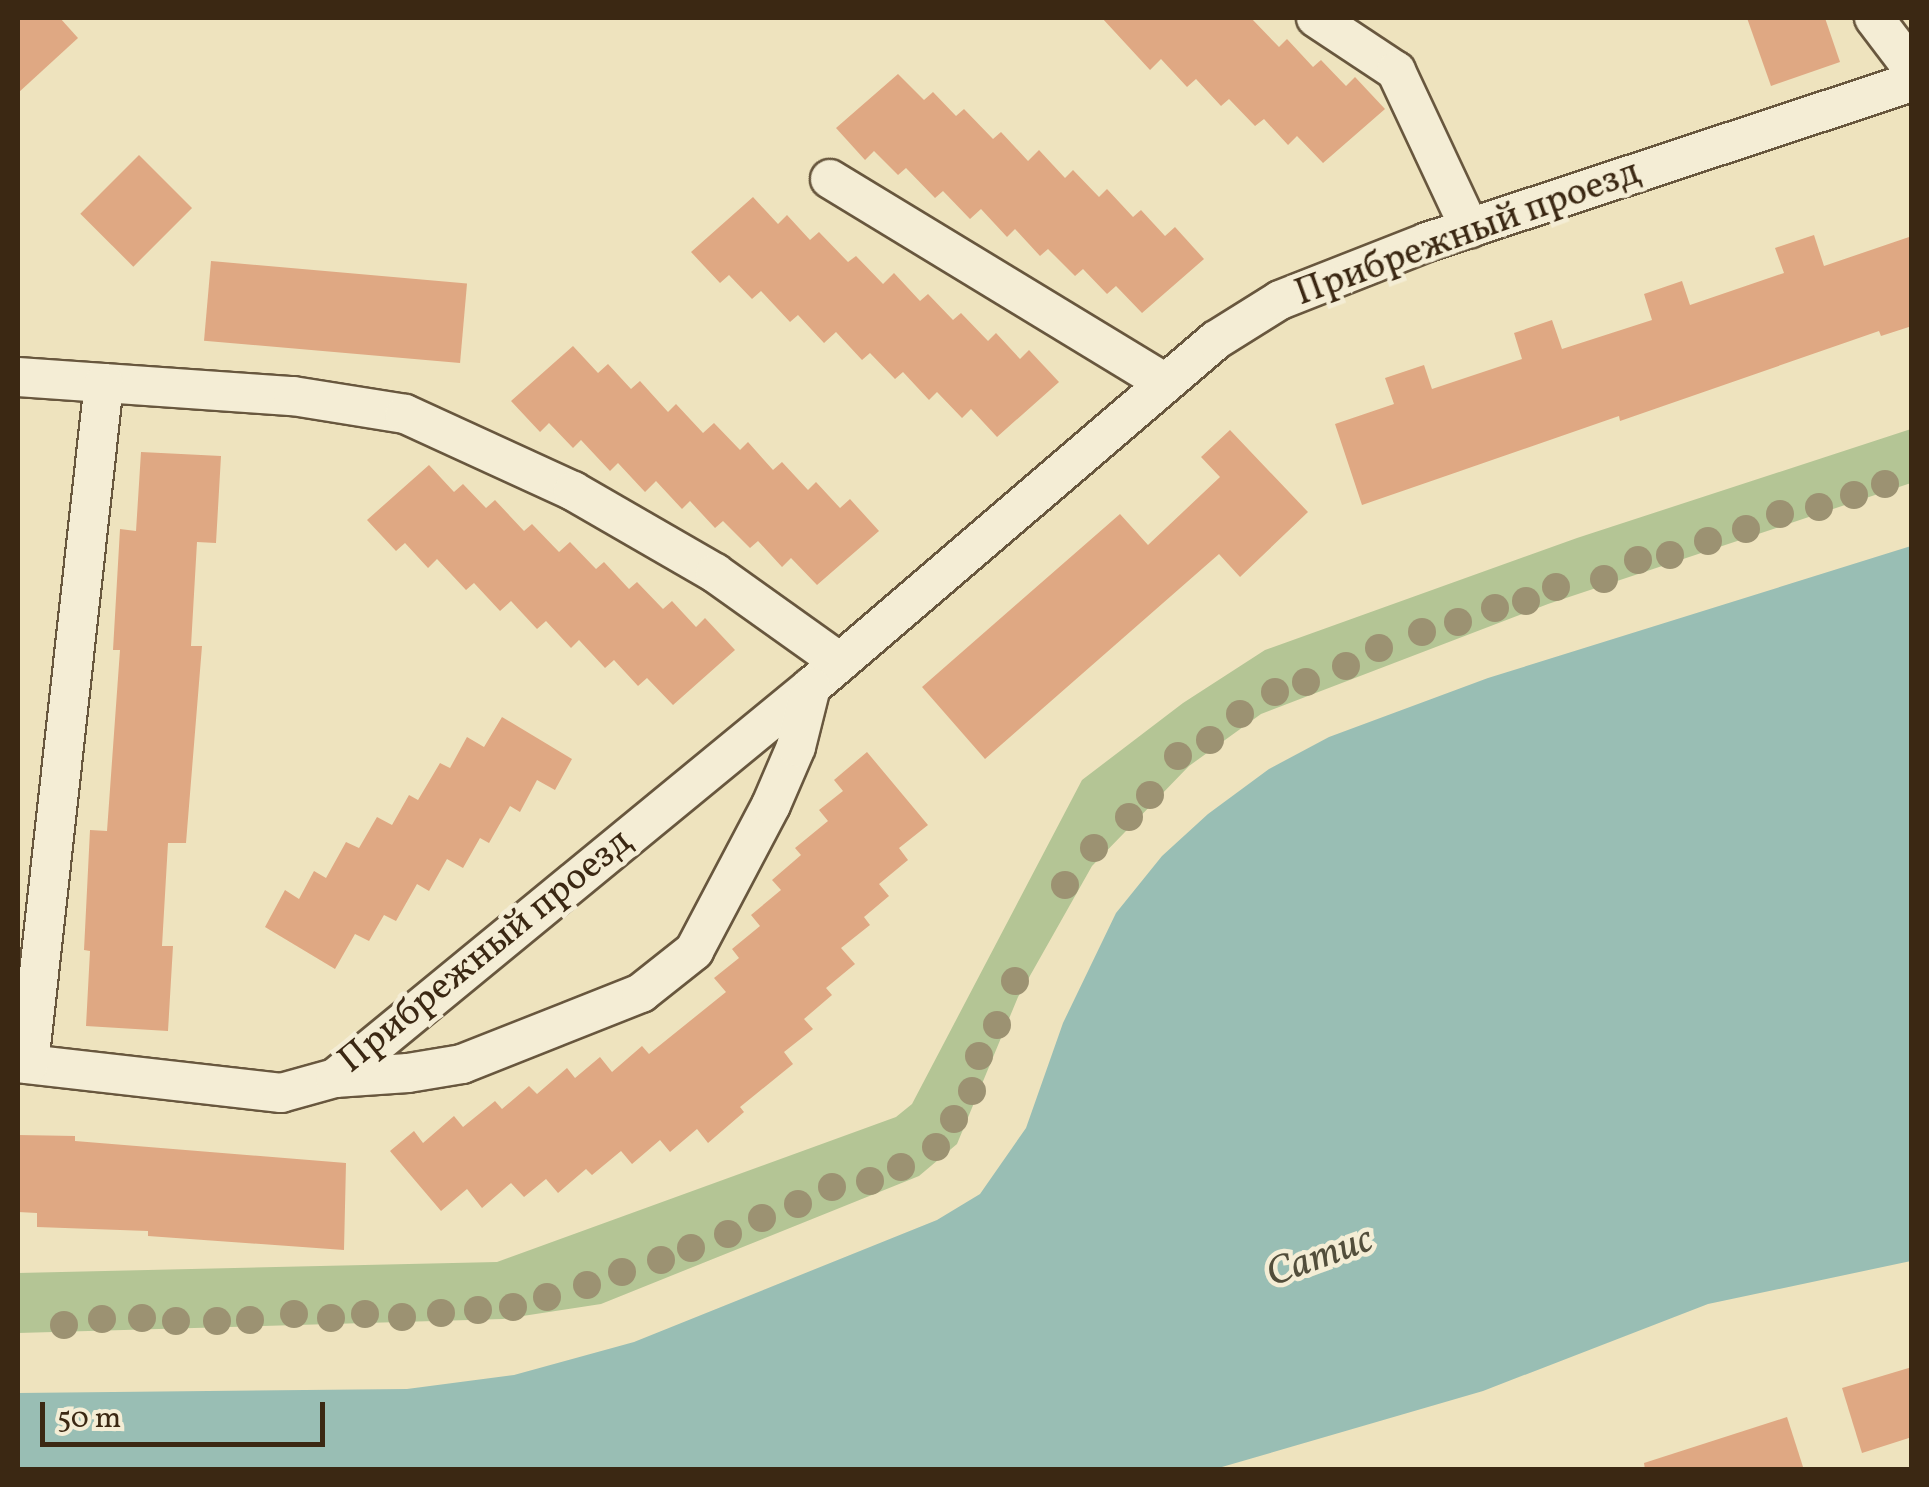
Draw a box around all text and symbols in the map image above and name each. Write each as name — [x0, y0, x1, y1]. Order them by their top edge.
street label: Прибрежный проезд — [1289, 150, 1647, 318]
street label: Прибрежный проезд — [330, 820, 642, 1084]
water label: Сатис — [1260, 1217, 1380, 1299]
scale bar — [45, 1382, 330, 1444]
text: 50 m — [57, 1398, 121, 1440]

